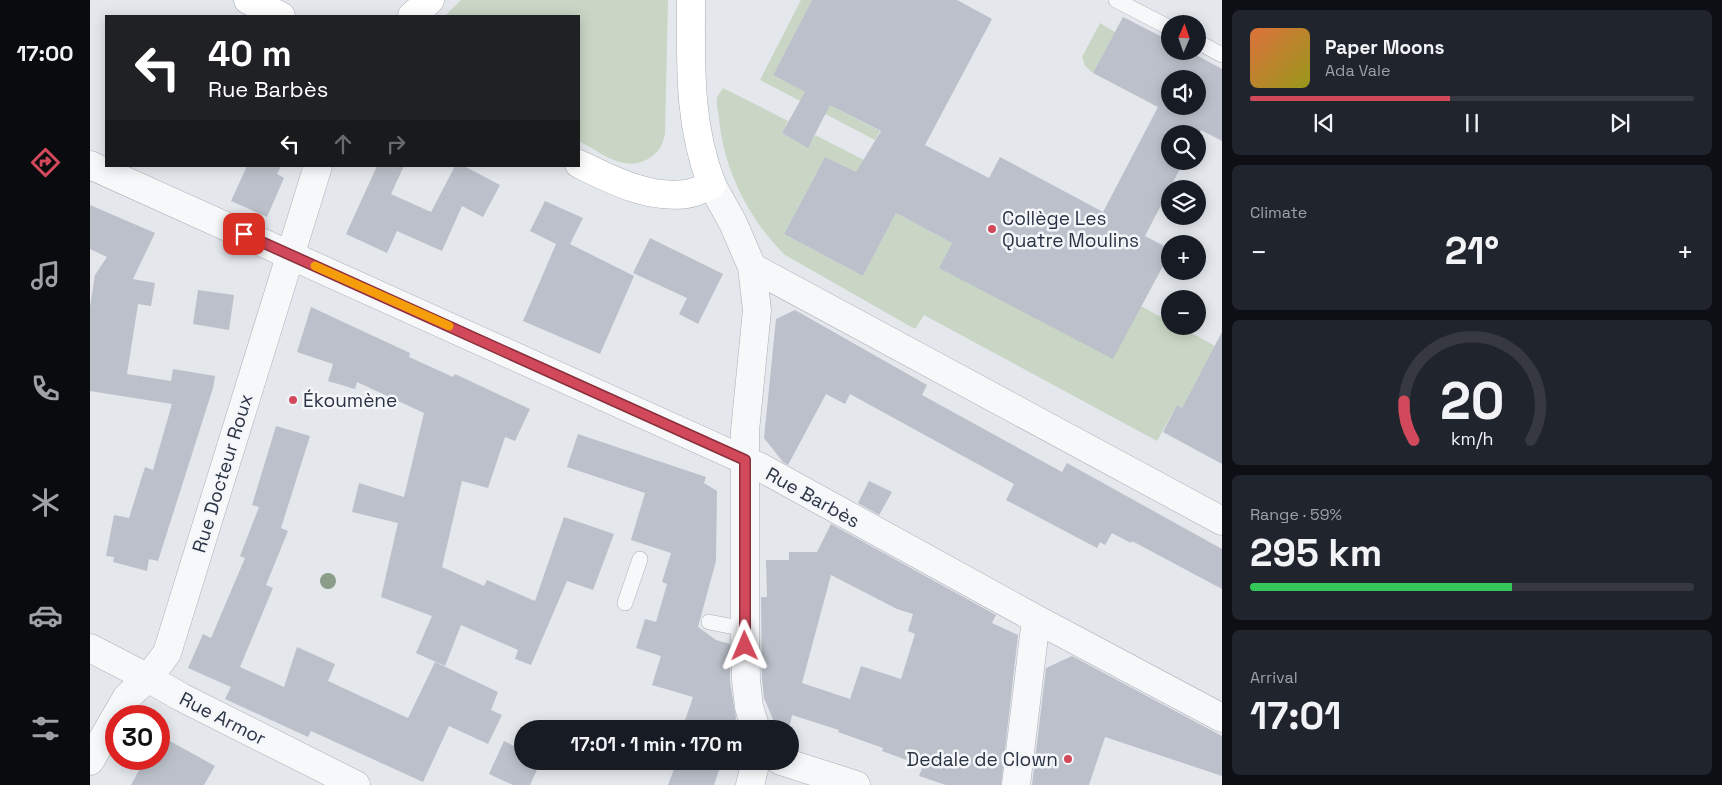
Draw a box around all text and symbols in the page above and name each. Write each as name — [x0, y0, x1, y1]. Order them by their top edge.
north arrow — [1161, 15, 1206, 60]
map controls — [1161, 15, 1206, 335]
text: 40 m — [208, 32, 292, 76]
icon: left — [125, 35, 190, 100]
text: Paper Moons — [1325, 35, 1444, 60]
text: 17:00 — [16, 39, 74, 67]
text: Ada Vale — [1325, 60, 1390, 81]
button: sound — [1161, 70, 1206, 115]
text: Rue Barbès — [208, 75, 328, 103]
icon: previous — [1310, 109, 1338, 137]
icon: pause — [1458, 109, 1486, 137]
icon: next — [1606, 109, 1634, 137]
button: search — [1161, 125, 1206, 170]
icon: left — [276, 130, 304, 158]
icon: ahead — [329, 130, 357, 158]
icon: right — [382, 130, 410, 158]
icon: directions — [28, 145, 63, 180]
button: layers — [1161, 180, 1206, 225]
text: Climate — [1250, 202, 1307, 223]
place label: Collège Les Quatre Moulins — [1002, 206, 1139, 253]
pin — [223, 213, 265, 255]
icon: arrive — [230, 220, 258, 248]
marker: Collège Les Quatre Moulins — [986, 223, 998, 235]
text: 21° — [1445, 227, 1499, 275]
text: − — [1250, 234, 1267, 270]
text: + — [1677, 234, 1694, 270]
button: + — [1161, 235, 1206, 280]
icon: music — [28, 258, 63, 293]
button: − — [1161, 290, 1206, 335]
text: 20 — [1440, 368, 1504, 434]
icon: phone — [28, 371, 63, 406]
place label: Ékoumène — [303, 388, 397, 413]
street label: Rue Docteur Roux — [186, 391, 259, 556]
marker: Ékoumène — [287, 394, 299, 406]
text: km/h — [1451, 427, 1493, 450]
street label: Rue Barbès — [761, 461, 864, 534]
icon: climate — [28, 485, 63, 520]
text: Range · 59% — [1250, 504, 1342, 525]
text: 295 km — [1250, 529, 1382, 577]
icon: car — [28, 598, 63, 633]
position arrow — [718, 619, 770, 671]
text: Arrival — [1250, 667, 1298, 688]
street label: Rue Armor — [175, 686, 270, 751]
text: 17:01 — [1250, 692, 1341, 740]
speed limit sign: 30 — [105, 705, 170, 770]
icon: filters — [28, 711, 63, 746]
text: 17:01 · 1 min · 170 m — [570, 732, 743, 757]
place label: Dedale de Clown — [907, 747, 1058, 772]
marker: Dedale de Clown — [1062, 753, 1074, 765]

